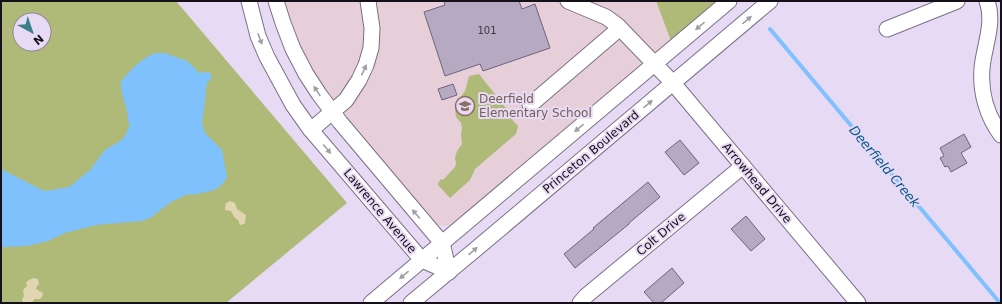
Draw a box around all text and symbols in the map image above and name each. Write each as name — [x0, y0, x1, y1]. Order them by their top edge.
north arrow — [12, 12, 52, 52]
one-way arrow — [742, 16, 752, 25]
one-way arrow — [694, 22, 705, 31]
house number: 101 — [477, 25, 497, 36]
text: N — [30, 31, 46, 47]
one-way arrow — [257, 33, 263, 45]
one-way arrow — [361, 64, 367, 76]
one-way arrow — [313, 86, 321, 96]
place label: Deerfield Elementary School — [479, 92, 592, 120]
school or university icon: Deerfield Elementary School — [454, 95, 476, 117]
one-way arrow — [642, 100, 653, 109]
street label: Princeton Boulevard — [540, 108, 642, 196]
water label: Deerfield Creek — [846, 123, 923, 210]
one-way arrow — [574, 124, 584, 133]
street label: Arrowhead Drive — [719, 140, 795, 226]
one-way arrow — [322, 143, 331, 154]
street label: Lawrence Avenue — [341, 166, 419, 256]
one-way arrow — [412, 208, 421, 219]
street label: Colt Drive — [634, 209, 688, 259]
one-way arrow — [468, 247, 479, 256]
one-way arrow — [399, 270, 410, 279]

